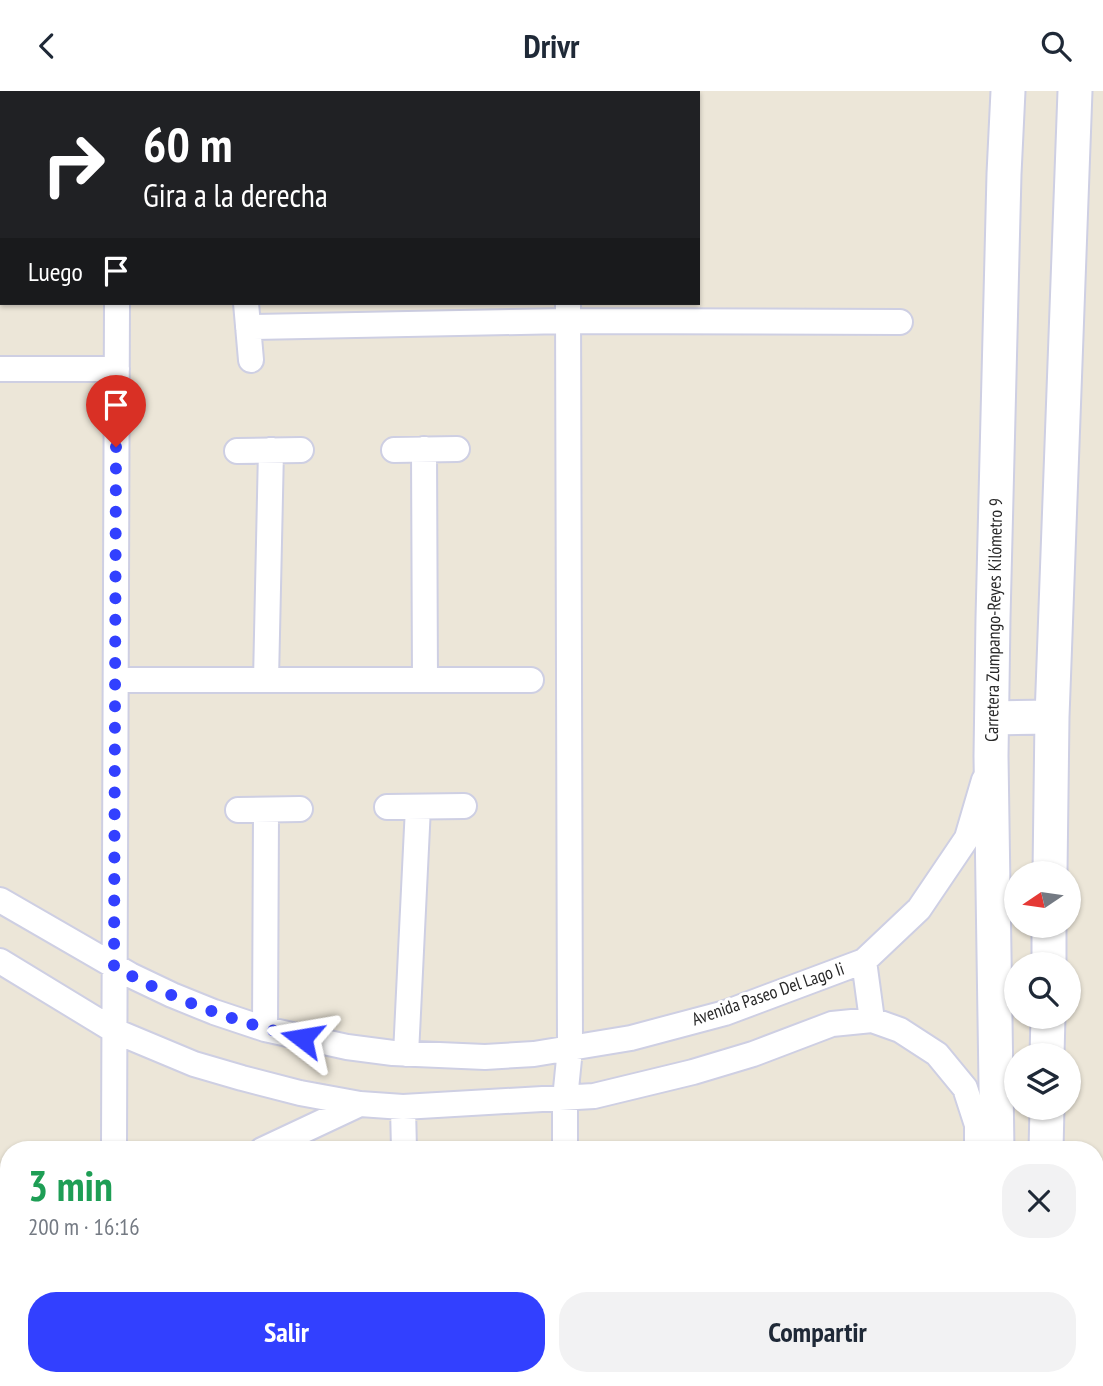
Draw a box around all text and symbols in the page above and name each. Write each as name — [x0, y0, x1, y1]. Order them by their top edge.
text: Drivr — [524, 25, 579, 67]
icon: back — [28, 27, 66, 65]
icon: search — [1037, 27, 1075, 65]
text: 60 m — [143, 112, 232, 176]
icon: right — [28, 119, 119, 210]
text: Gira a la derecha — [143, 174, 328, 216]
icon: arrive — [97, 252, 135, 290]
text: Luego — [28, 255, 83, 288]
pin — [86, 375, 146, 447]
icon: arrive — [97, 386, 135, 424]
street label: Carretera Zumpango-Reyes Kilómetro 9 — [980, 498, 1007, 742]
north arrow — [1004, 861, 1082, 938]
map controls — [1004, 861, 1081, 1120]
button: search — [1004, 952, 1081, 1029]
street label: Avenida Paseo Del Lago Ii — [689, 957, 847, 1030]
position arrow — [265, 1001, 339, 1075]
button: layers — [1004, 1043, 1081, 1120]
text: 3 min — [28, 1158, 113, 1213]
button: close — [1002, 1164, 1076, 1238]
text: 200 m · 16:16 — [28, 1212, 140, 1241]
button: Salir — [28, 1292, 545, 1372]
button: Compartir — [559, 1292, 1076, 1372]

